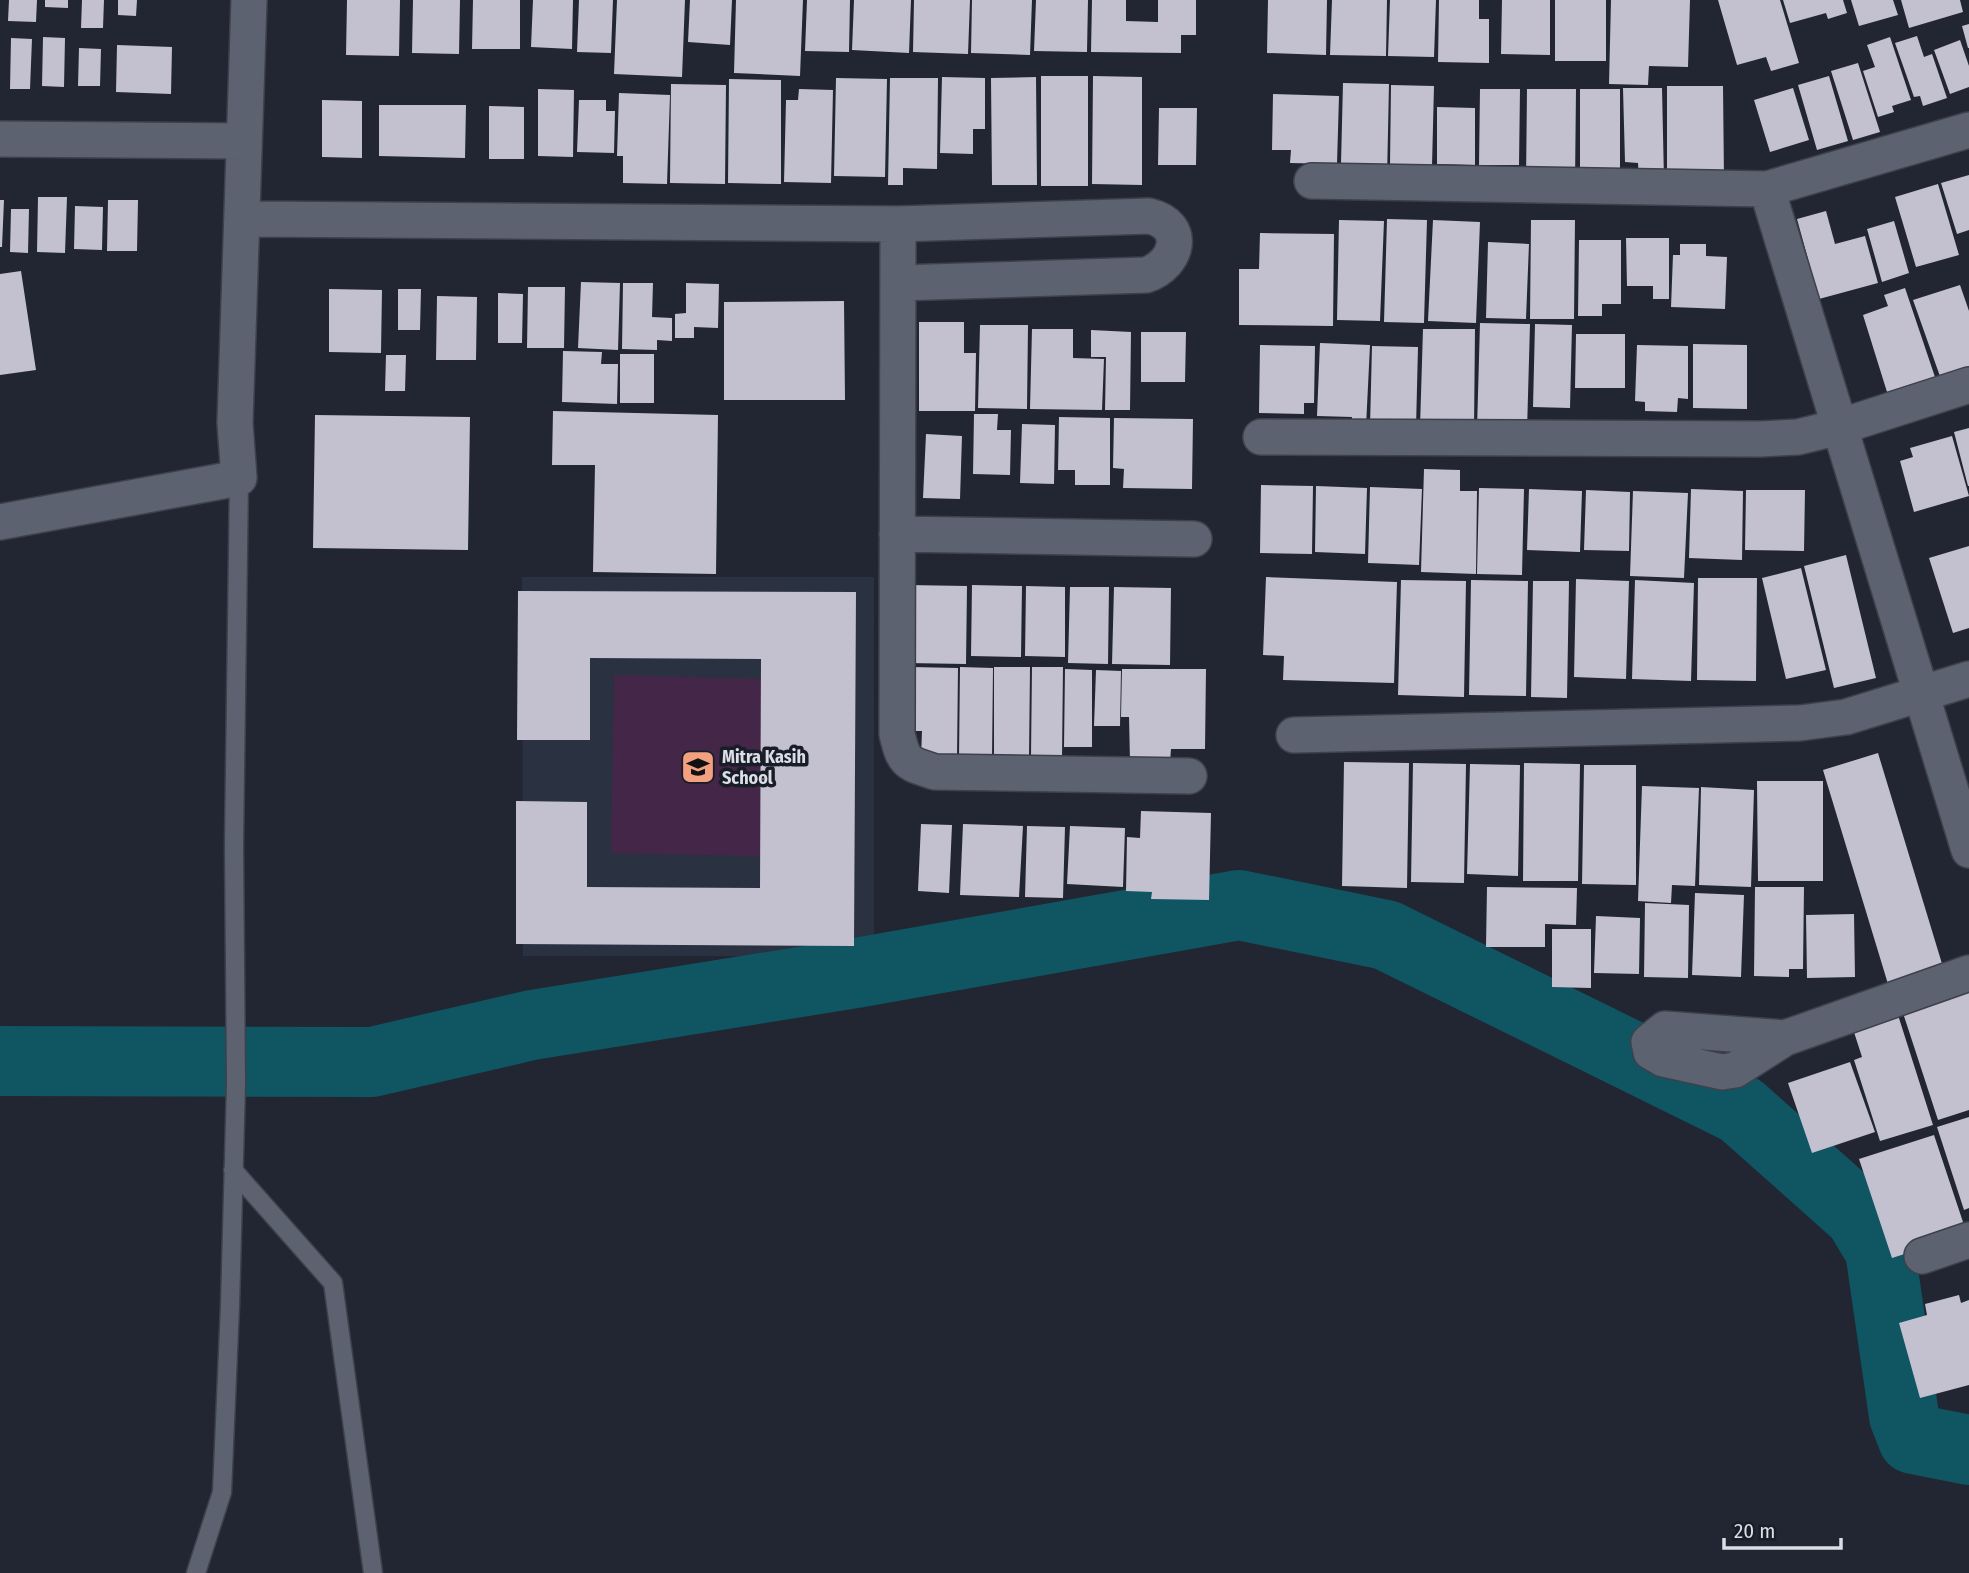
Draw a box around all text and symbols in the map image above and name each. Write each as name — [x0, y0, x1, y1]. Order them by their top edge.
place label: Mitra Kasih School — [722, 746, 806, 789]
school or university icon: Mitra Kasih School — [679, 748, 717, 786]
scale bar — [1724, 1506, 1841, 1550]
text: 20 m — [1734, 1518, 1775, 1544]

